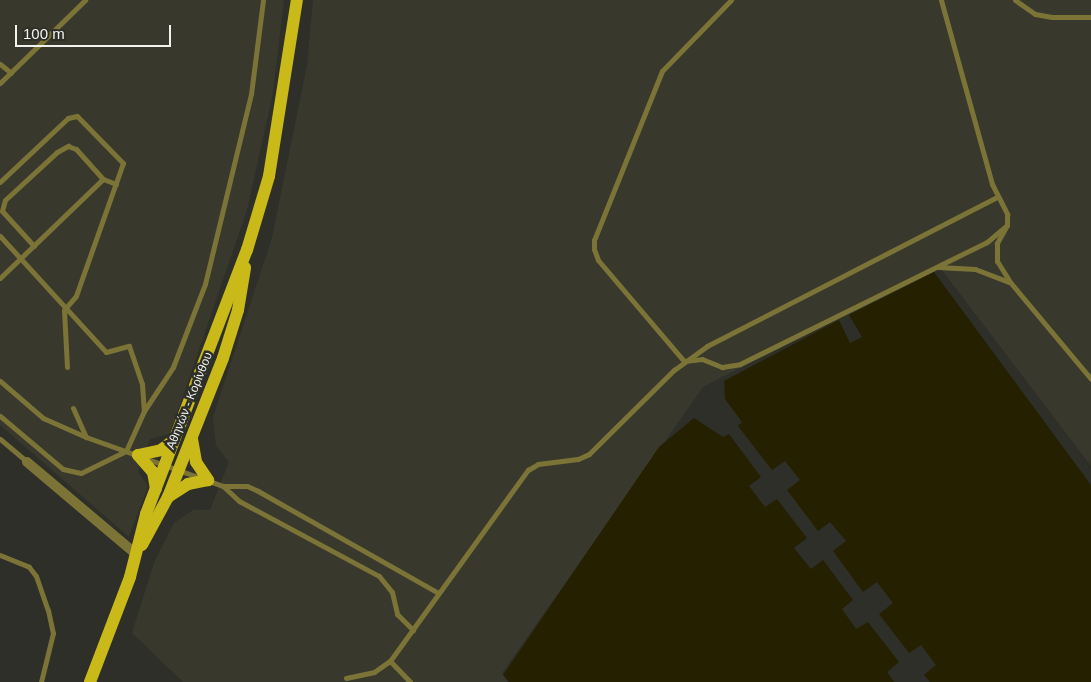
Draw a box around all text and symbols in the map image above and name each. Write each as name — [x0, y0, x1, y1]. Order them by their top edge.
scale bar — [18, 15, 174, 47]
text: 100 m — [23, 25, 65, 42]
street label: Αθηνών - Κορίνθου — [164, 350, 216, 452]

